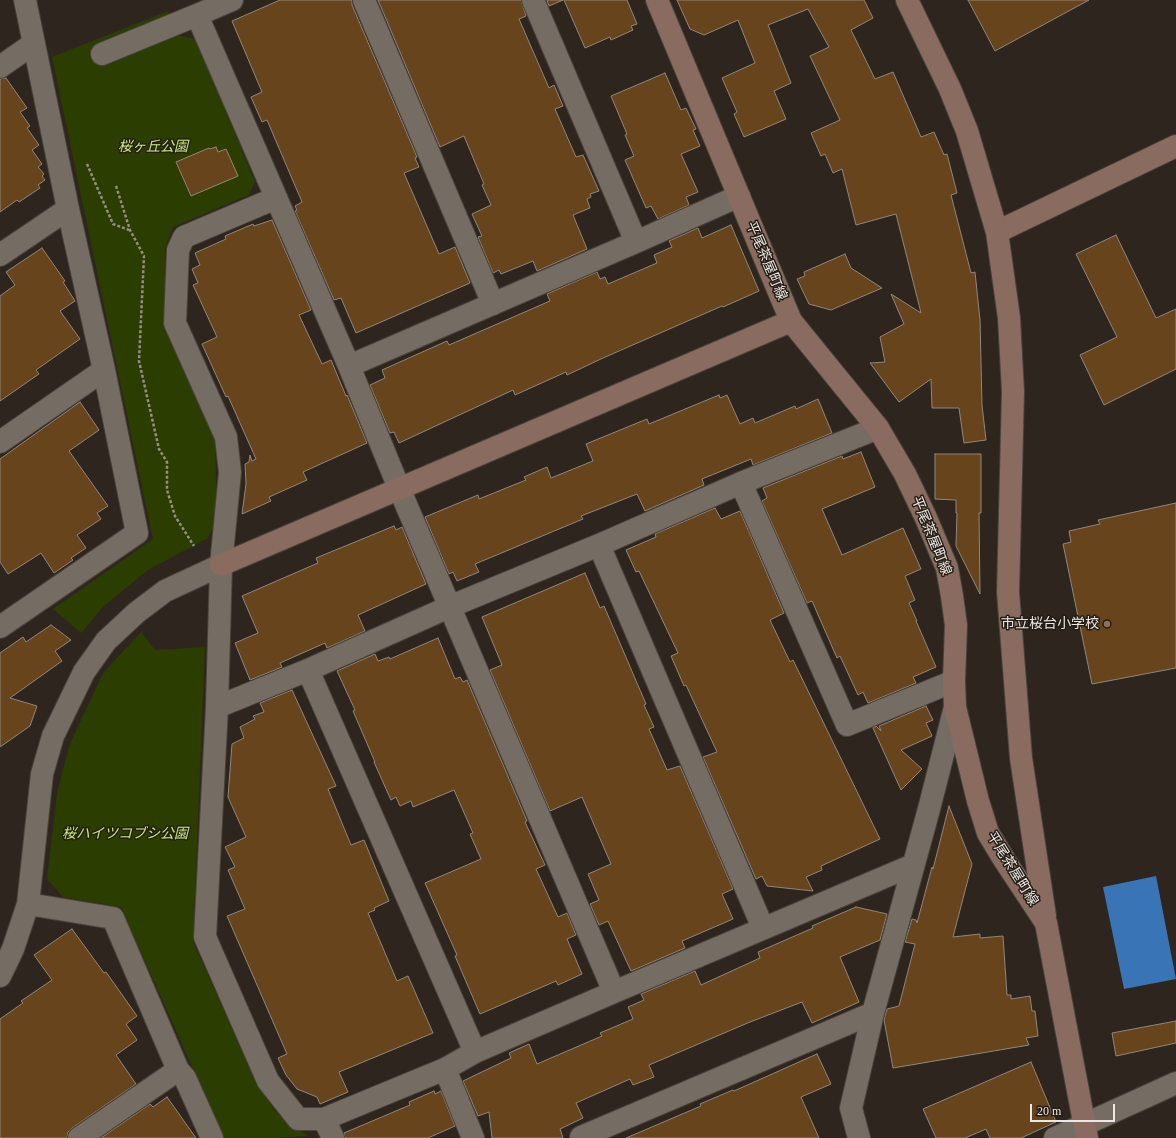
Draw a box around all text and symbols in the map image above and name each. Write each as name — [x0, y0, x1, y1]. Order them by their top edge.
park label: 桜ヶ丘公園 — [118, 139, 188, 155]
street label: 平尾茶屋町線 — [742, 219, 790, 303]
street label: 平尾茶屋町線 — [907, 494, 955, 578]
place label: 市立桜台小学校 — [1001, 616, 1099, 632]
marker: 市立桜台小学校 — [1102, 619, 1112, 629]
park label: 桜ハイツコブシ公園 — [62, 826, 188, 842]
street label: 平尾茶屋町線 — [983, 829, 1041, 909]
scale bar — [1032, 1096, 1117, 1122]
text: 20 m — [1037, 1104, 1061, 1118]

